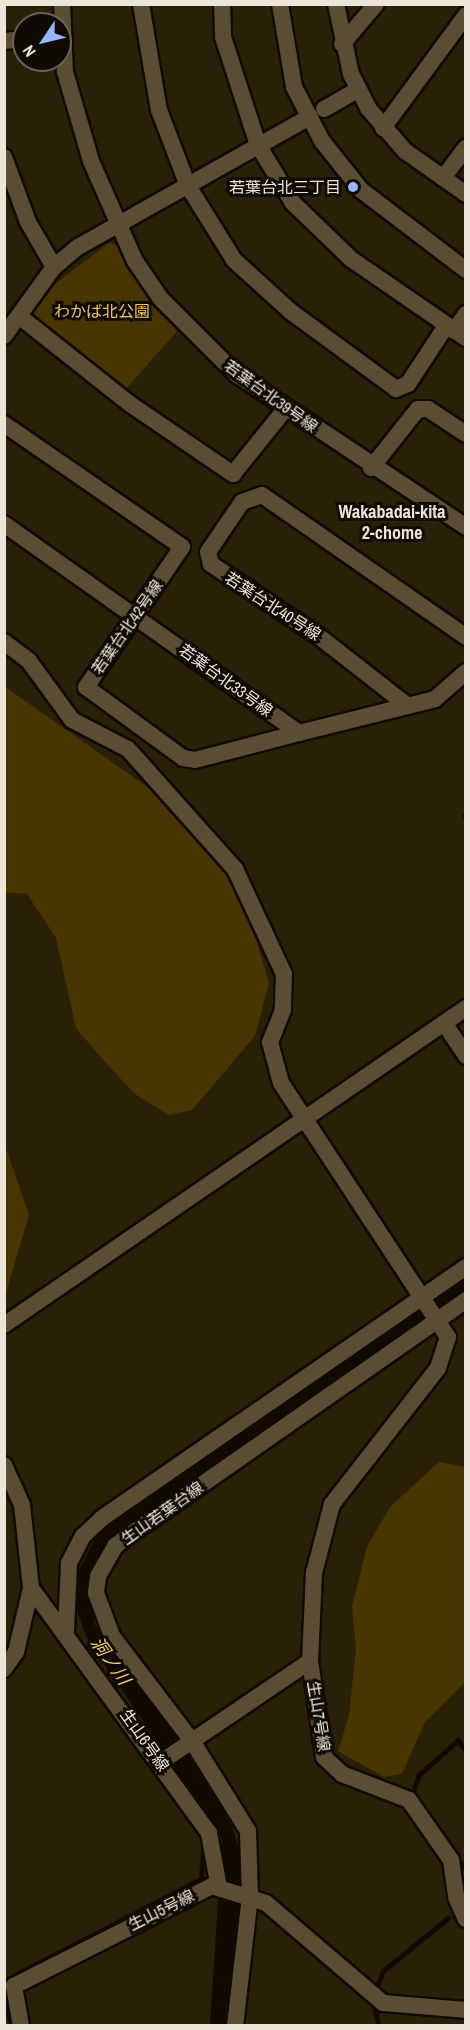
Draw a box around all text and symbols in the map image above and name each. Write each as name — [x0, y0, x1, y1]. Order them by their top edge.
north arrow — [12, 12, 72, 72]
text: N — [17, 41, 41, 61]
place label: 若葉台北三丁目 — [229, 177, 341, 197]
marker: 若葉台北三丁目 — [346, 180, 360, 194]
park label: わかば北公園 — [54, 301, 150, 321]
street label: 若葉台北39号線 — [221, 356, 321, 436]
district label: Wakabadai-kita 2-chome — [339, 502, 445, 544]
street label: 若葉台北40号線 — [221, 568, 325, 644]
street label: 若葉台北42号線 — [87, 576, 167, 678]
street label: 若葉台北33号線 — [176, 640, 276, 720]
street label: 生山若葉台線 — [117, 1478, 207, 1548]
water label: 洞ノ川 — [86, 1633, 134, 1689]
street label: 生山7号線 — [304, 1679, 334, 1753]
street label: 生山6号線 — [117, 1705, 173, 1775]
street label: 生山5号線 — [125, 1886, 197, 1934]

